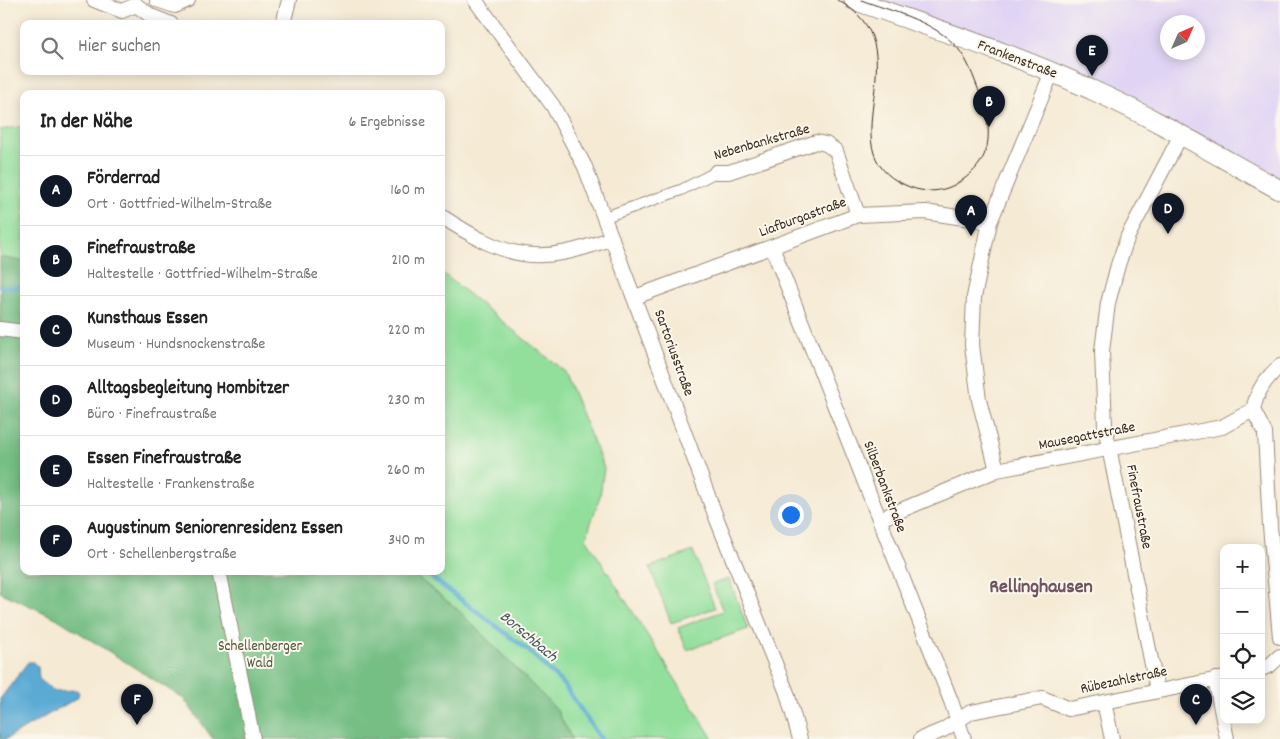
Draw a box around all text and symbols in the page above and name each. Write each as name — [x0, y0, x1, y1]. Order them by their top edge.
north arrow — [1160, 15, 1205, 60]
search box — [20, 20, 445, 75]
icon: search — [38, 34, 66, 62]
text: Hier suchen — [78, 34, 161, 61]
street label: Frankenstraße — [974, 35, 1061, 85]
pin: E — [1076, 35, 1108, 76]
pin: B — [973, 86, 1005, 127]
text: In der Nähe — [40, 108, 132, 138]
text: 6 Ergebnisse — [348, 111, 425, 134]
street label: Nebenbankstraße — [711, 119, 813, 167]
text: Förderrad — [87, 166, 160, 193]
text: A — [52, 179, 60, 202]
text: 160 m — [390, 179, 425, 202]
street label: Liafburgastraße — [756, 192, 850, 244]
text: Ort · Gottfried-Wilhelm-Straße — [87, 193, 272, 216]
pin: D — [1152, 193, 1184, 234]
pin: A — [955, 195, 987, 236]
text: Finefraustraße — [87, 236, 195, 263]
text: B — [52, 249, 60, 272]
text: 210 m — [391, 249, 425, 272]
text: Haltestelle · Gottfried-Wilhelm-Straße — [87, 263, 318, 286]
text: Kunsthaus Essen — [87, 306, 208, 333]
street label: Sartoriusstraße — [647, 307, 699, 400]
text: C — [52, 319, 60, 342]
text: 220 m — [388, 319, 425, 342]
text: Museum · Hundsnockenstraße — [87, 333, 265, 356]
text: Alltagsbegleitung Hombitzer — [87, 376, 289, 403]
text: D — [52, 389, 60, 412]
text: 230 m — [388, 389, 425, 412]
text: Büro · Finefraustraße — [87, 403, 217, 426]
street label: Mausegattstraße — [1037, 417, 1138, 457]
street label: Silberbankstraße — [856, 438, 912, 536]
text: Essen Finefraustraße — [87, 446, 241, 473]
text: E — [52, 459, 60, 482]
text: 260 m — [387, 459, 425, 482]
street label: Finefraustraße — [1119, 463, 1157, 551]
text: Haltestelle · Frankenstraße — [87, 473, 254, 496]
your location — [778, 502, 804, 528]
text: Augustinum Seniorenresidenz Essen — [87, 516, 343, 543]
text: F — [52, 529, 60, 552]
text: 340 m — [388, 529, 425, 552]
text: Ort · Schellenbergstraße — [87, 543, 237, 566]
map controls — [1220, 544, 1265, 724]
button: + — [1220, 544, 1265, 589]
district label: Rellinghausen — [989, 574, 1093, 602]
button: − — [1220, 589, 1265, 634]
water label: Borschbach — [494, 606, 562, 669]
button: locate — [1220, 634, 1265, 679]
park label: Schellenberger Wald — [218, 636, 303, 675]
street label: Rübezahlstraße — [1079, 661, 1170, 701]
button: layers — [1220, 679, 1265, 724]
pin: F — [121, 684, 153, 725]
pin: C — [1180, 684, 1212, 725]

